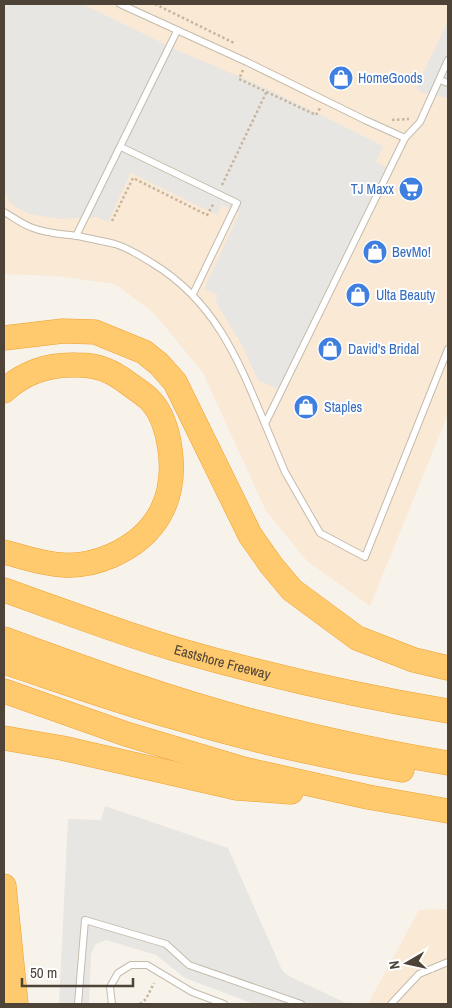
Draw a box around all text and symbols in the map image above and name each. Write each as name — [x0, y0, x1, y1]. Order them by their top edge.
shop icon: HomeGoods — [328, 65, 354, 91]
place label: HomeGoods — [358, 69, 423, 87]
supermarket icon: TJ Maxx — [398, 176, 424, 202]
place label: TJ Maxx — [351, 180, 394, 198]
shop icon: BevMo! — [362, 239, 388, 265]
place label: BevMo! — [392, 243, 431, 261]
shop icon: Ulta Beauty — [345, 282, 371, 308]
place label: Ulta Beauty — [376, 286, 436, 304]
shop icon: David's Bridal — [317, 336, 343, 362]
place label: David's Bridal — [348, 340, 419, 358]
shop icon: Staples — [293, 394, 319, 420]
place label: Staples — [324, 398, 363, 416]
street label: Eastshore Freeway — [172, 640, 273, 683]
north arrow — [382, 938, 432, 988]
scale bar — [22, 956, 134, 988]
text: N — [385, 960, 404, 971]
text: 50 m — [30, 962, 57, 983]

